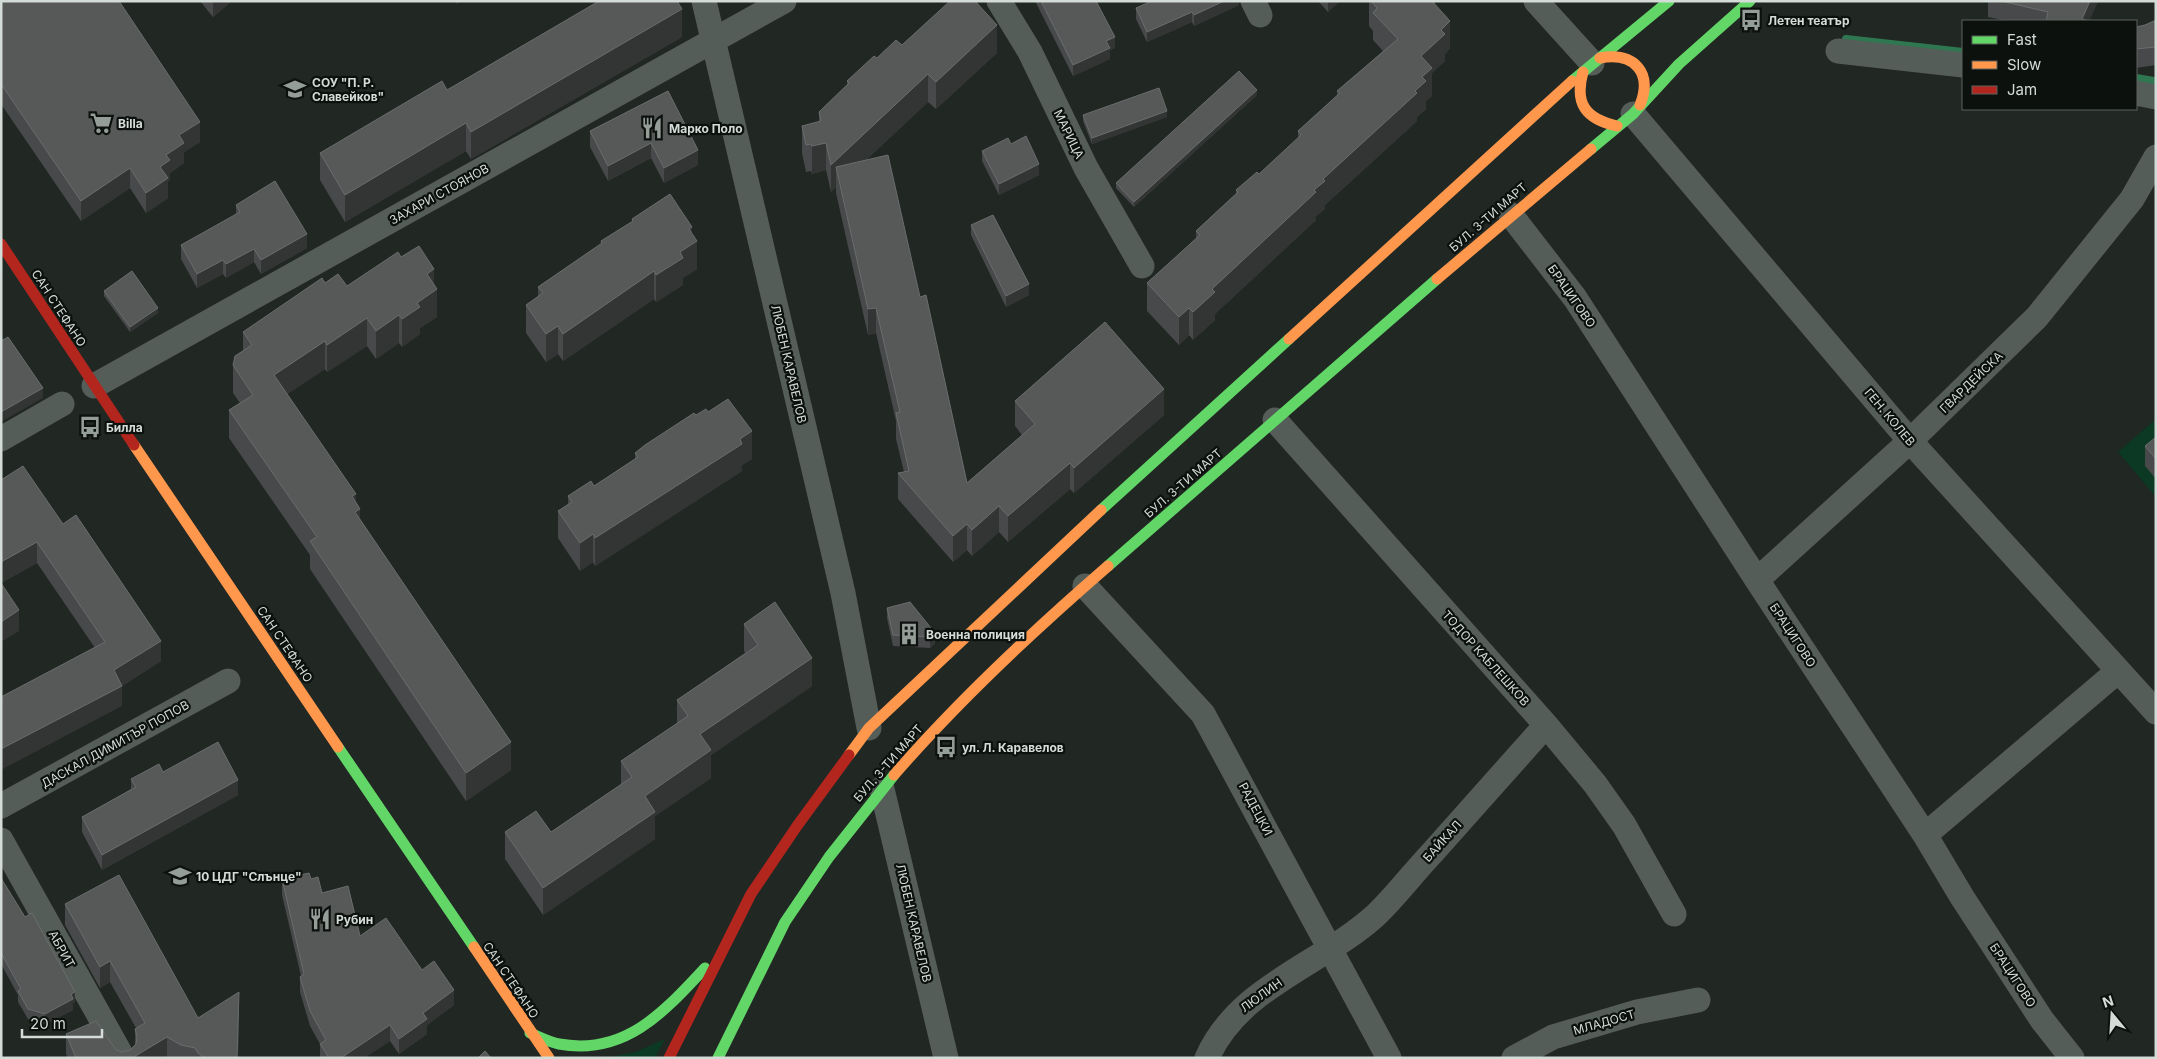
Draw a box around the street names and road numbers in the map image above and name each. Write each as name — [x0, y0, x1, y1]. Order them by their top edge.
street label: МАРИЦА — [1051, 107, 1087, 161]
street label: ЗАХАРИ СТОЯНОВ — [387, 160, 491, 228]
street label: БУЛ. 3-ТИ МАРТ — [1446, 179, 1530, 255]
street label: БРАЦИГОВО — [1545, 262, 1599, 330]
street label: САН СТЕФАНО — [29, 267, 89, 349]
street label: ЛЮБЕН КАРАВЕЛОВ — [768, 303, 810, 425]
street label: ГВАРДЕЙСКА — [1936, 348, 2006, 416]
street label: ГЕН. КОЛЕВ — [1862, 385, 1919, 449]
street label: БУЛ. 3-ТИ МАРТ — [1141, 445, 1225, 521]
street label: БРАЦИГОВО — [1767, 600, 1819, 670]
street label: САН СТЕФАНО — [254, 603, 316, 685]
street label: ТОДОР КАБЛЕШКОВ — [1439, 607, 1533, 709]
street label: ДАСКАЛ ДИМИТЪР ПОПОВ — [39, 697, 192, 791]
street label: БУЛ. 3-ТИ МАРТ — [850, 721, 926, 805]
street label: РАДЕЦКИ — [1236, 780, 1276, 838]
street label: БАЙКАЛ — [1420, 817, 1464, 865]
street label: ЛЮБЕН КАРАВЕЛОВ — [893, 862, 935, 984]
street label: АБРИТ — [46, 928, 78, 971]
street label: САН СТЕФАНО — [480, 939, 542, 1021]
street label: БРАЦИГОВО — [1987, 940, 2039, 1010]
street label: ЛЮЛИН — [1237, 975, 1285, 1015]
street label: МЛАДОСТ — [1571, 1006, 1637, 1038]

